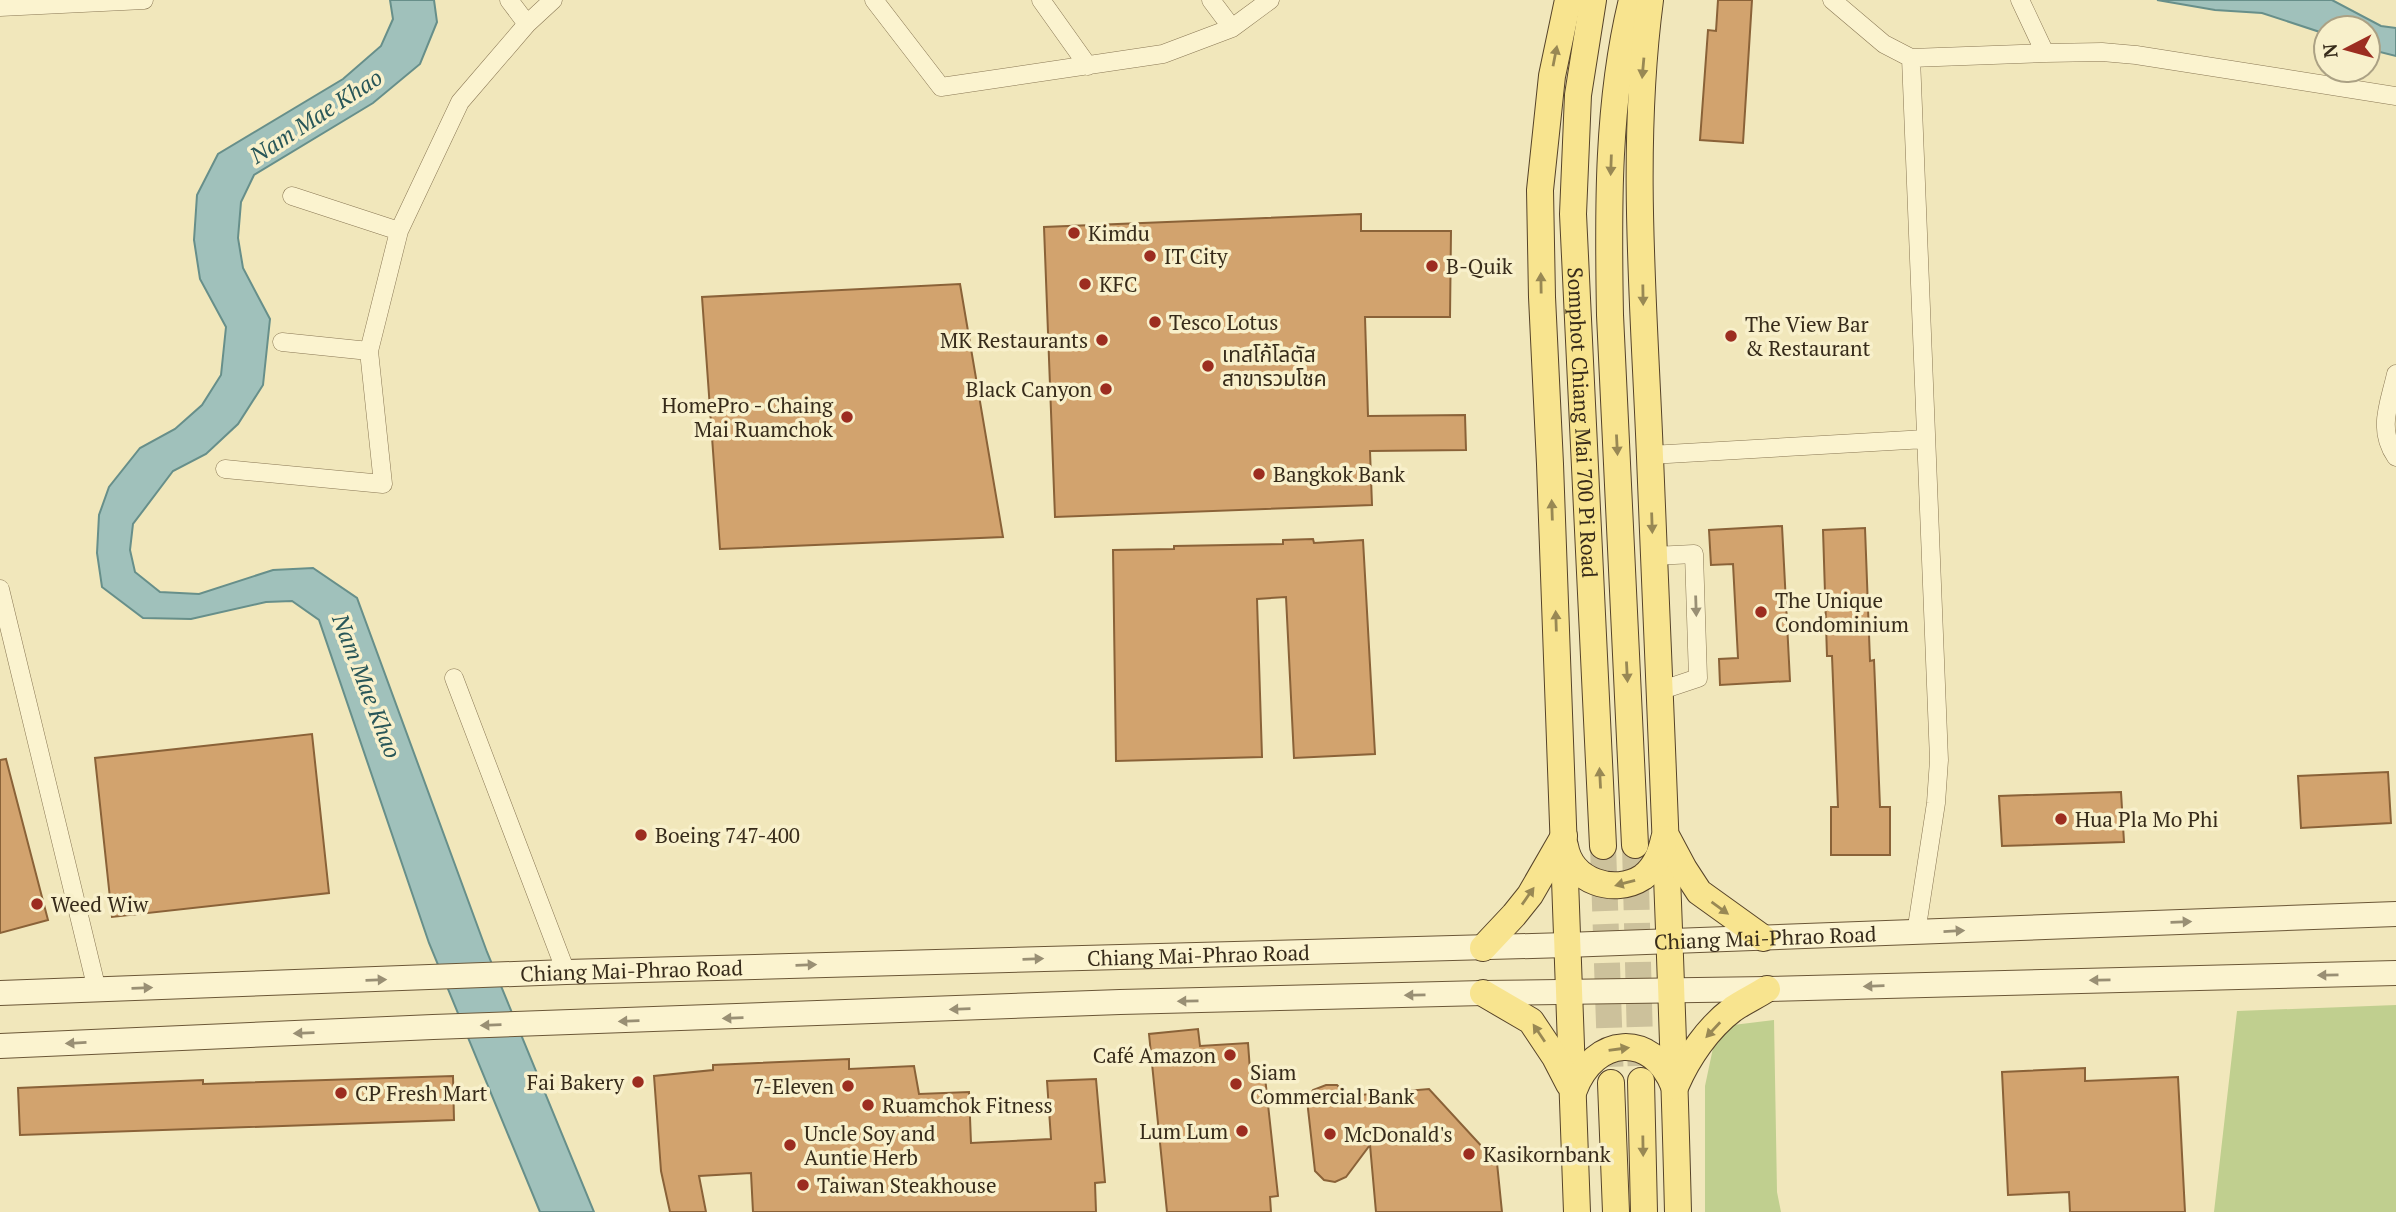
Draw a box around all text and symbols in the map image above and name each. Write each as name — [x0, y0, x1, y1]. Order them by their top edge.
north arrow — [2312, 14, 2382, 84]
text: N — [2316, 42, 2343, 59]
one-way arrow — [1550, 45, 1561, 67]
one-way arrow — [1637, 57, 1648, 79]
water label: Nam Mae Khao — [243, 62, 388, 171]
one-way arrow — [1605, 154, 1616, 176]
place label: Kimdu — [1088, 219, 1150, 247]
marker: Kimdu — [1066, 225, 1082, 241]
place label: IT City — [1164, 242, 1228, 270]
marker: IT City — [1142, 248, 1158, 264]
place label: B-Quik — [1446, 252, 1513, 280]
marker: B-Quik — [1424, 258, 1440, 274]
street label: Somphot Chiang Mai 700 Pi Road — [1562, 267, 1604, 579]
place label: KFC — [1099, 270, 1138, 298]
one-way arrow — [1536, 272, 1547, 294]
marker: KFC — [1077, 276, 1093, 292]
one-way arrow — [1638, 284, 1649, 306]
place label: Tesco Lotus — [1169, 308, 1278, 336]
place label: The View Bar & Restaurant — [1745, 310, 1871, 362]
marker: Tesco Lotus — [1147, 314, 1163, 330]
place label: MK Restaurants — [940, 326, 1088, 354]
marker: The View Bar & Restaurant — [1723, 328, 1739, 344]
marker: MK Restaurants — [1094, 332, 1110, 348]
place label: เทสโก้โลตัส สาขารวมโชค — [1222, 340, 1327, 392]
marker: เทสโก้โลตัส สาขารวมโชค — [1200, 358, 1216, 374]
place label: Black Canyon — [966, 375, 1093, 403]
marker: Black Canyon — [1098, 381, 1114, 397]
place label: HomePro - Chaing Mai Ruamchok — [661, 391, 834, 443]
marker: HomePro - Chaing Mai Ruamchok — [839, 409, 855, 425]
one-way arrow — [1612, 434, 1623, 456]
place label: Bangkok Bank — [1273, 460, 1405, 488]
marker: Bangkok Bank — [1251, 466, 1267, 482]
one-way arrow — [1546, 499, 1558, 521]
one-way arrow — [1647, 512, 1658, 534]
place label: The Unique Condominium — [1775, 586, 1909, 638]
one-way arrow — [1690, 595, 1701, 617]
marker: The Unique Condominium — [1753, 604, 1769, 620]
water label: Nam Mae Khao — [325, 609, 409, 763]
one-way arrow — [1550, 610, 1561, 632]
one-way arrow — [1622, 661, 1633, 683]
one-way arrow — [1594, 767, 1605, 789]
place label: Hua Pla Mo Phi — [2075, 805, 2219, 833]
marker: Hua Pla Mo Phi — [2053, 811, 2069, 827]
place label: Boeing 747-400 — [655, 821, 800, 849]
marker: Boeing 747-400 — [633, 827, 649, 843]
one-way arrow — [1614, 878, 1636, 889]
one-way arrow — [1521, 887, 1535, 905]
place label: Weed Wiw — [51, 890, 149, 918]
marker: Weed Wiw — [29, 896, 45, 912]
one-way arrow — [1711, 900, 1729, 914]
one-way arrow — [2170, 917, 2192, 928]
street label: Chiang Mai-Phrao Road — [1653, 919, 1877, 956]
one-way arrow — [1943, 926, 1965, 937]
street label: Chiang Mai-Phrao Road — [1087, 938, 1310, 972]
street label: Chiang Mai-Phrao Road — [520, 953, 744, 988]
one-way arrow — [1023, 953, 1045, 965]
one-way arrow — [795, 960, 817, 971]
one-way arrow — [2317, 969, 2339, 980]
one-way arrow — [365, 974, 387, 985]
one-way arrow — [2089, 974, 2111, 986]
one-way arrow — [1863, 980, 1885, 992]
one-way arrow — [131, 982, 153, 993]
one-way arrow — [1404, 989, 1426, 1001]
one-way arrow — [1176, 995, 1198, 1006]
one-way arrow — [949, 1003, 971, 1014]
one-way arrow — [722, 1012, 744, 1023]
one-way arrow — [618, 1015, 640, 1027]
one-way arrow — [480, 1019, 502, 1031]
one-way arrow — [1705, 1021, 1721, 1038]
one-way arrow — [1533, 1023, 1546, 1043]
one-way arrow — [292, 1027, 314, 1038]
one-way arrow — [65, 1037, 87, 1048]
place label: Café Amazon — [1093, 1041, 1217, 1069]
one-way arrow — [1609, 1043, 1631, 1054]
marker: Café Amazon — [1222, 1047, 1238, 1063]
place label: Siam Commercial Bank — [1250, 1058, 1415, 1110]
place label: Fai Bakery — [527, 1068, 624, 1096]
place label: 7-Eleven — [753, 1072, 835, 1100]
marker: Fai Bakery — [630, 1074, 646, 1090]
marker: Siam Commercial Bank — [1228, 1076, 1244, 1092]
marker: 7-Eleven — [840, 1078, 856, 1094]
place label: CP Fresh Mart — [355, 1079, 488, 1107]
marker: CP Fresh Mart — [333, 1085, 349, 1101]
place label: Ruamchok Fitness — [882, 1091, 1053, 1119]
marker: Ruamchok Fitness — [860, 1097, 876, 1113]
place label: Lum Lum — [1139, 1117, 1228, 1145]
place label: Uncle Soy and Auntie Herb — [804, 1119, 936, 1171]
place label: McDonald's — [1344, 1120, 1453, 1148]
marker: Lum Lum — [1234, 1123, 1250, 1139]
marker: McDonald's — [1322, 1126, 1338, 1142]
one-way arrow — [1637, 1136, 1648, 1158]
marker: Uncle Soy and Auntie Herb — [782, 1137, 798, 1153]
place label: Kasikornbank — [1483, 1140, 1611, 1168]
marker: Kasikornbank — [1461, 1146, 1477, 1162]
place label: Taiwan Steakhouse — [817, 1171, 996, 1199]
marker: Taiwan Steakhouse — [795, 1177, 811, 1193]

